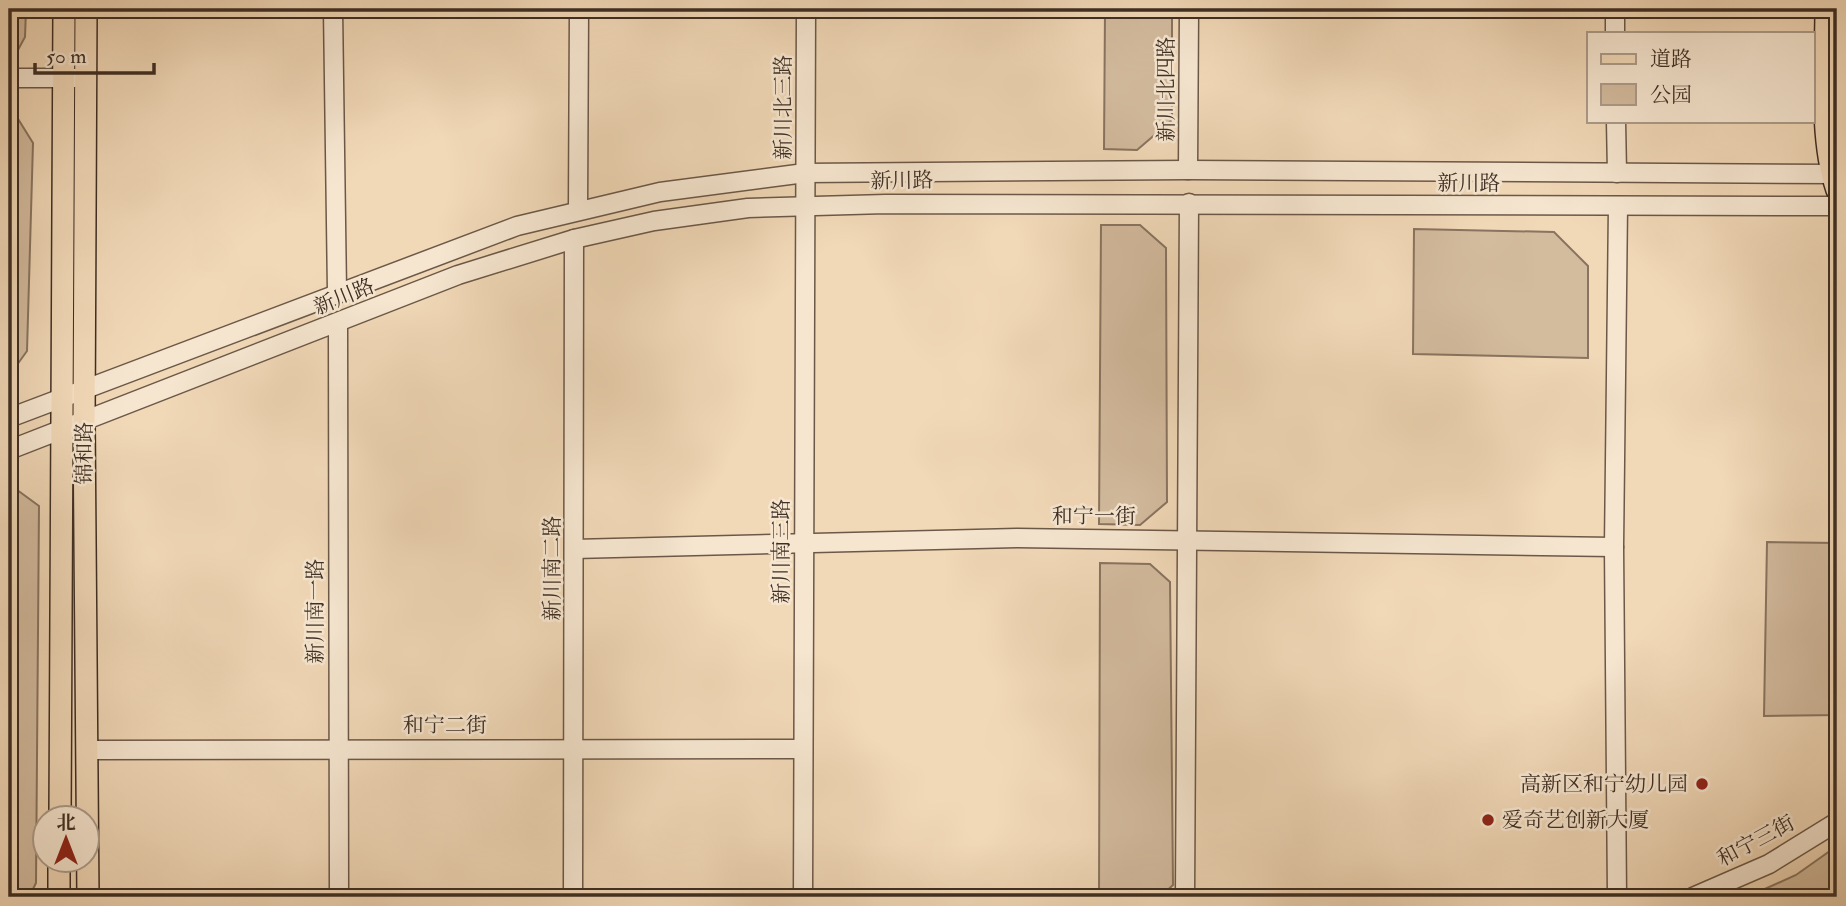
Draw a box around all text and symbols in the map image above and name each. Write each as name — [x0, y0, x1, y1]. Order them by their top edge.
scale bar — [35, 32, 154, 76]
legend — [1587, 32, 1814, 122]
street label: 新川北四路 — [1153, 37, 1180, 142]
text: 50 m — [46, 43, 87, 70]
text: 道路 — [1650, 46, 1692, 73]
street label: 新川北三路 — [770, 55, 797, 160]
text: 公园 — [1650, 82, 1692, 109]
street label: 新川路 — [870, 167, 934, 195]
street label: 新川路 — [1438, 170, 1501, 197]
street label: 新川路 — [310, 273, 378, 321]
street label: 锦和路 — [71, 422, 98, 485]
street label: 新川南三路 — [768, 499, 795, 604]
street label: 和宁一街 — [1052, 503, 1136, 530]
street label: 新川南二路 — [539, 516, 566, 621]
street label: 新川南一路 — [302, 559, 329, 664]
street label: 和宁二街 — [403, 712, 487, 739]
place label: 高新区和宁幼儿园 — [1520, 771, 1688, 798]
marker: 高新区和宁幼儿园 — [1694, 776, 1710, 792]
north arrow — [32, 804, 102, 874]
place label: 爱奇艺创新大厦 — [1502, 807, 1649, 834]
street label: 和宁三街 — [1713, 809, 1799, 873]
text: 北 — [56, 811, 76, 835]
marker: 爱奇艺创新大厦 — [1480, 812, 1496, 828]

